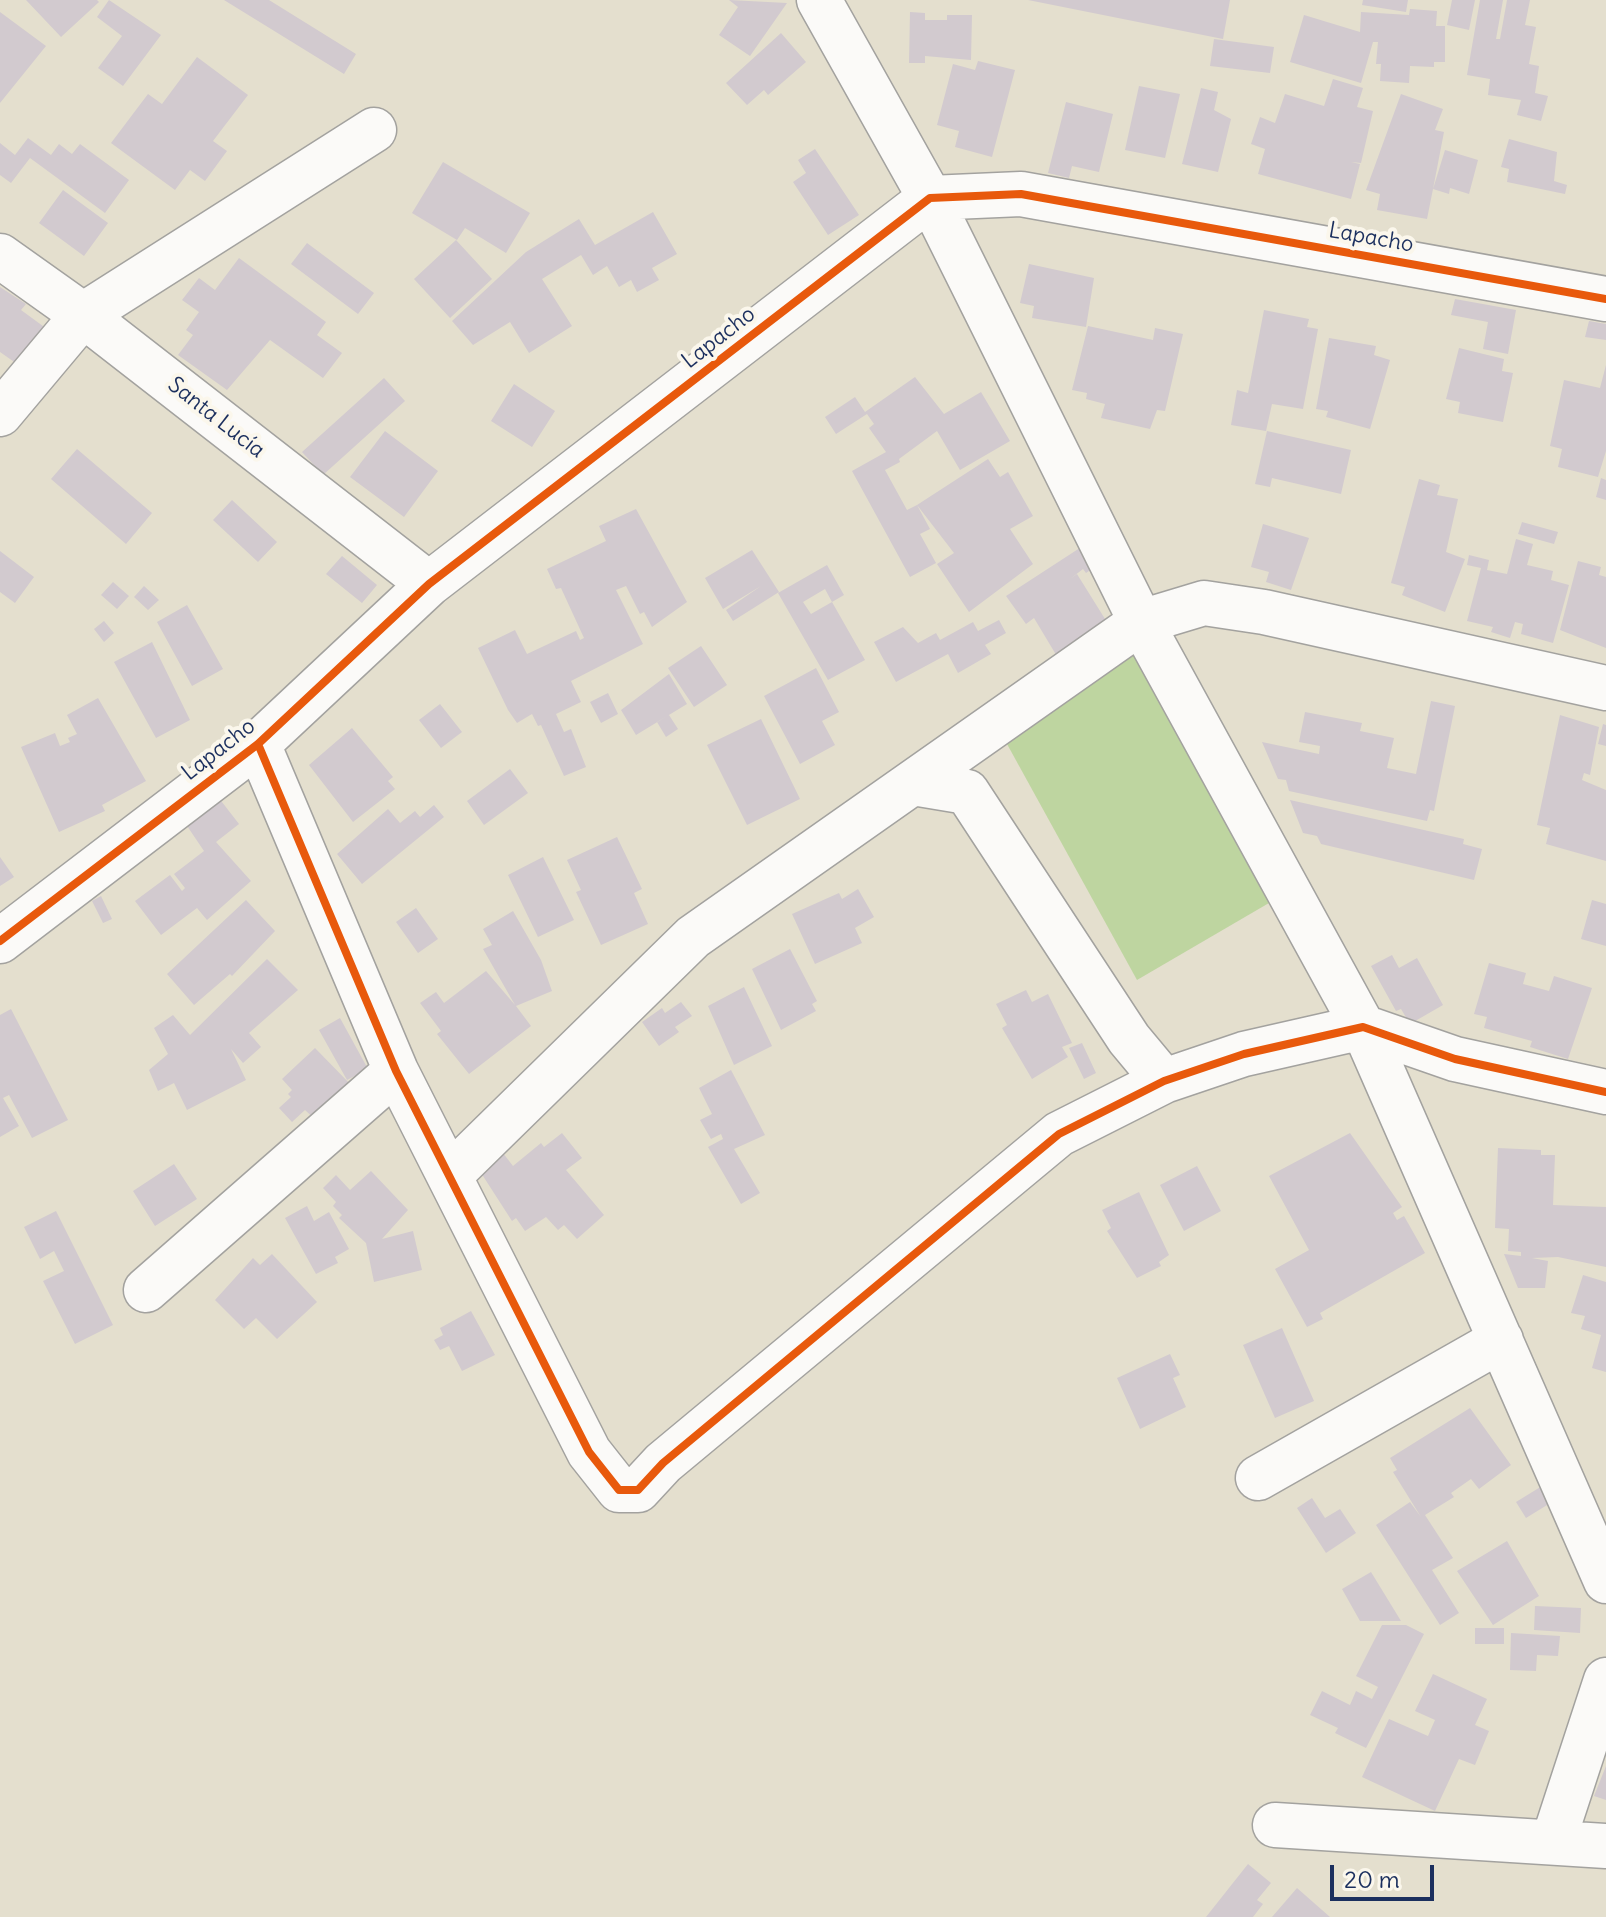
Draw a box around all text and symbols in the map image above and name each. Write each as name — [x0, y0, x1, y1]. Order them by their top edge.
street label: Lapacho — [1327, 218, 1415, 258]
street label: Lapacho — [677, 301, 761, 375]
street label: Santa Lucía — [162, 372, 270, 464]
street label: Lapacho — [177, 713, 261, 787]
scale bar — [1334, 1849, 1438, 1899]
text: 20 m — [1344, 1864, 1400, 1894]

